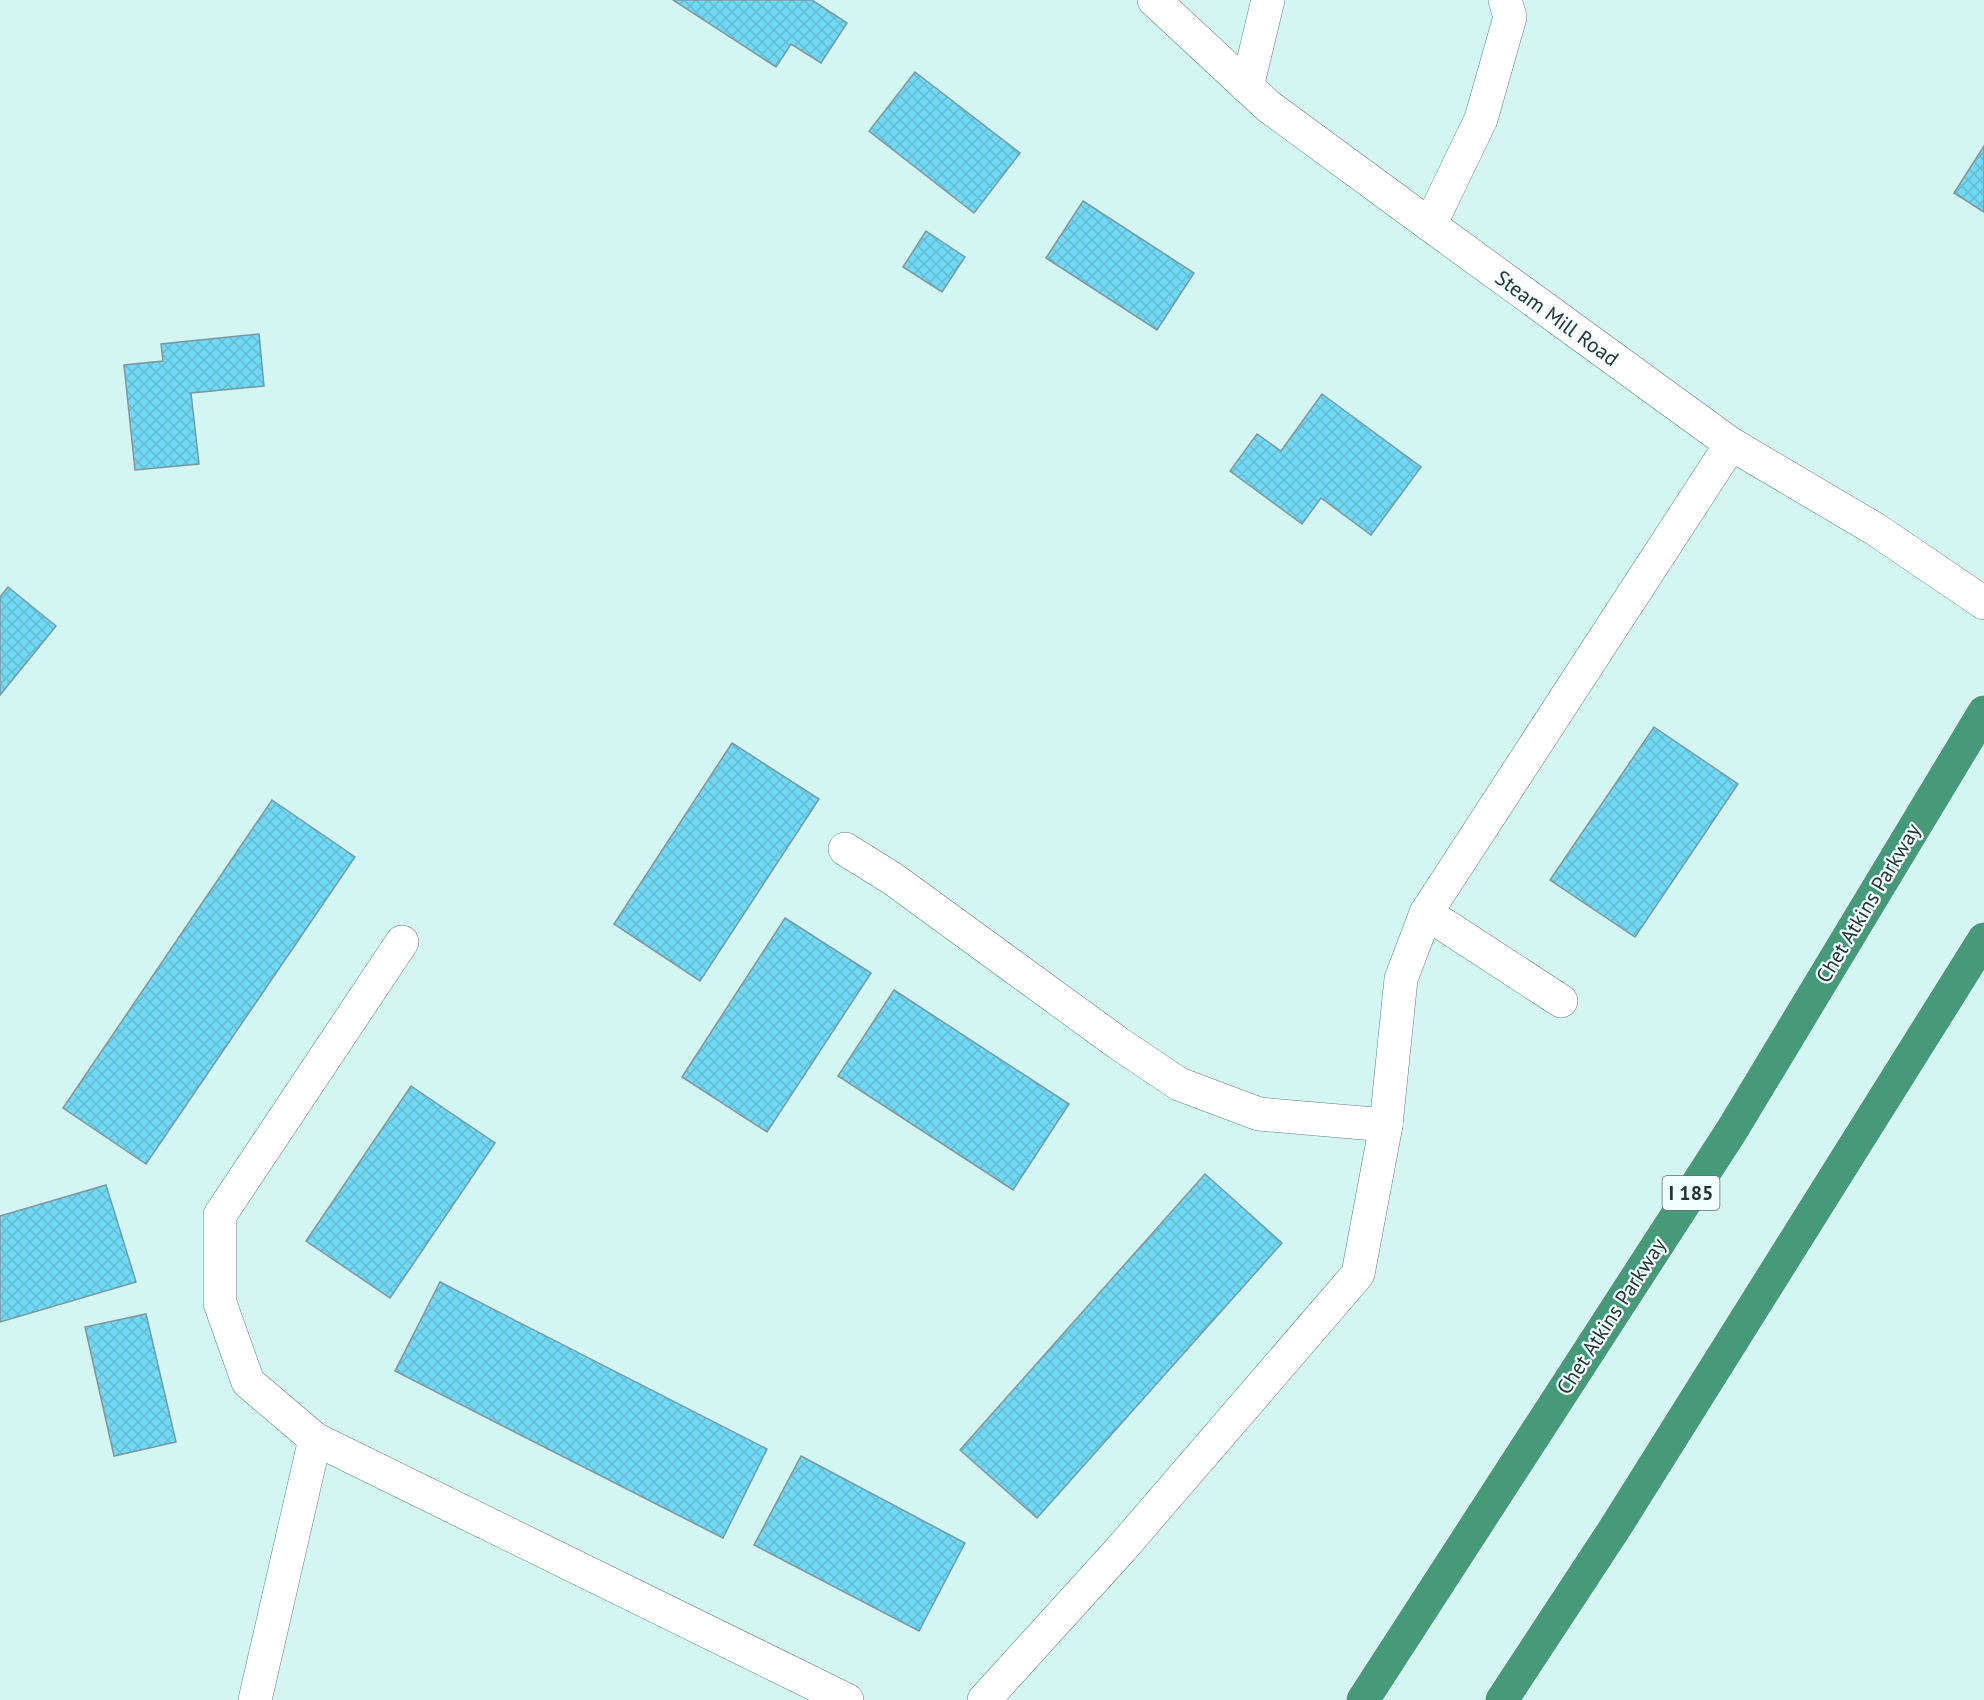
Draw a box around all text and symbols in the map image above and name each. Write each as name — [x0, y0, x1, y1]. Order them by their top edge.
street label: Steam Mill Road — [1490, 264, 1624, 372]
street label: Chet Atkins Parkway — [1810, 818, 1926, 988]
road number: I 185 — [1662, 1176, 1720, 1210]
street label: Chet Atkins Parkway — [1550, 1233, 1672, 1399]

